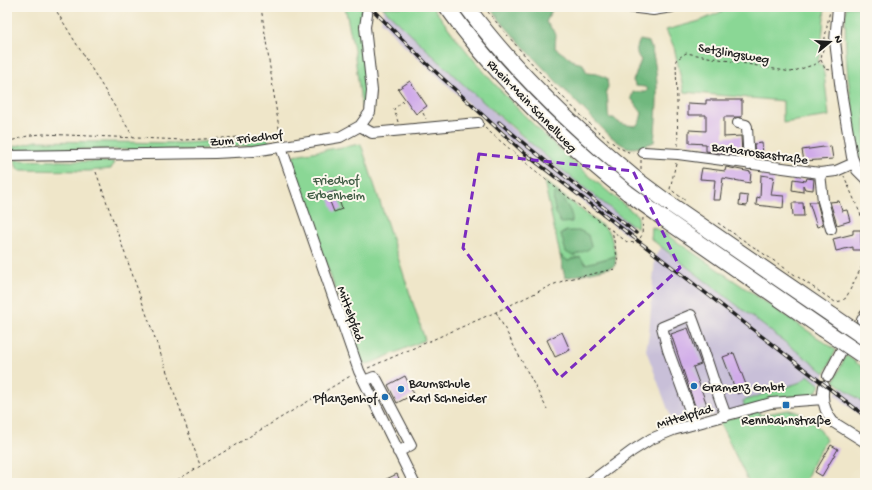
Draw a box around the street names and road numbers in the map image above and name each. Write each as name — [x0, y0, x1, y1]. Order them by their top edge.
street label: Setzlingsweg — [697, 41, 770, 68]
street label: Rhein-Main-Schnellweg — [483, 57, 579, 156]
street label: Zum Friedhof — [209, 128, 284, 151]
street label: Barbarossastraße — [709, 140, 809, 169]
street label: Mittelpfad — [333, 284, 367, 345]
street label: Mittelpfad — [655, 401, 716, 433]

